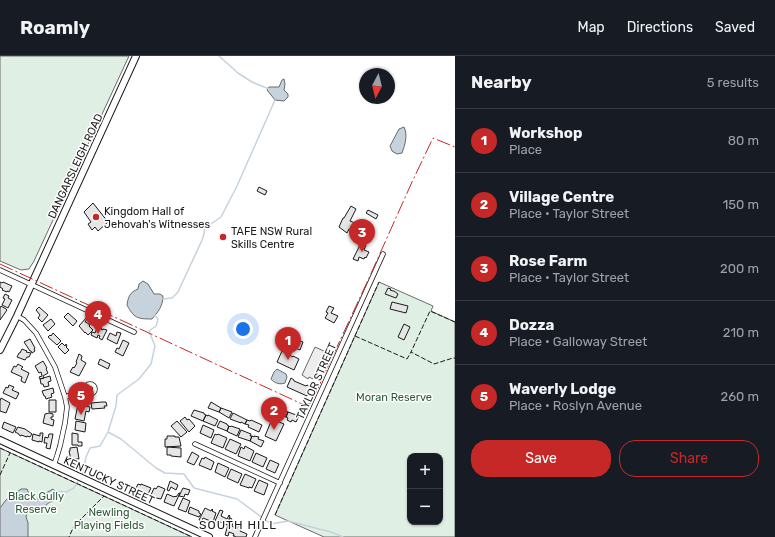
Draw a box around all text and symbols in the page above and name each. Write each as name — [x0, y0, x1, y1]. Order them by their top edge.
text: Roamly — [20, 16, 90, 39]
text: Map — [578, 19, 605, 36]
text: Directions — [627, 19, 693, 36]
text: Saved — [715, 19, 755, 36]
north arrow — [359, 68, 395, 104]
text: Nearby — [471, 72, 532, 92]
text: 5 results — [707, 75, 759, 90]
street label: DANGARSLEIGH ROAD — [45, 112, 106, 221]
text: Workshop — [509, 124, 582, 142]
text: 1 — [481, 133, 487, 148]
text: 80 m — [728, 133, 759, 148]
text: Place — [509, 142, 542, 157]
text: Village Centre — [509, 188, 614, 206]
text: 2 — [480, 197, 488, 212]
text: 150 m — [723, 197, 759, 212]
place label: Kingdom Hall of Jehovah's Witnesses — [104, 205, 211, 231]
text: Place · Taylor Street — [509, 206, 629, 221]
marker: Kingdom Hall of Jehovah's Witnesses — [91, 212, 101, 222]
pin: 3 — [349, 219, 375, 252]
place label: TAFE NSW Rural Skills Centre — [231, 225, 312, 251]
marker: TAFE NSW Rural Skills Centre — [218, 232, 228, 242]
text: Rose Farm — [509, 252, 587, 270]
text: 3 — [480, 261, 488, 276]
text: 200 m — [720, 261, 759, 276]
text: Place · Taylor Street — [509, 270, 629, 285]
pin: 4 — [85, 301, 111, 334]
text: Dozza — [509, 316, 554, 334]
your location — [233, 319, 253, 339]
text: 4 — [480, 325, 488, 340]
text: 210 m — [723, 325, 759, 340]
pin: 1 — [275, 327, 301, 360]
text: Place · Galloway Street — [509, 334, 647, 349]
street label: TAYLOR STREET — [294, 340, 339, 422]
text: Waverly Lodge — [509, 380, 616, 398]
pin: 5 — [68, 382, 94, 415]
text: 5 — [480, 389, 488, 404]
text: 260 m — [721, 389, 759, 404]
park label: Moran Reserve — [356, 391, 432, 404]
pin: 2 — [261, 397, 287, 430]
text: Place · Roslyn Avenue — [509, 398, 642, 413]
button: Save — [471, 440, 611, 477]
button: Share — [619, 440, 759, 477]
map controls — [407, 453, 443, 525]
button: + — [407, 453, 443, 489]
street label: KENTUCKY STREET — [61, 454, 157, 507]
button: − — [407, 489, 443, 525]
park label: Black Gully Reserve — [8, 490, 64, 516]
park label: Newling Playing Fields — [74, 506, 145, 532]
district label: SOUTH HILL — [199, 518, 277, 532]

